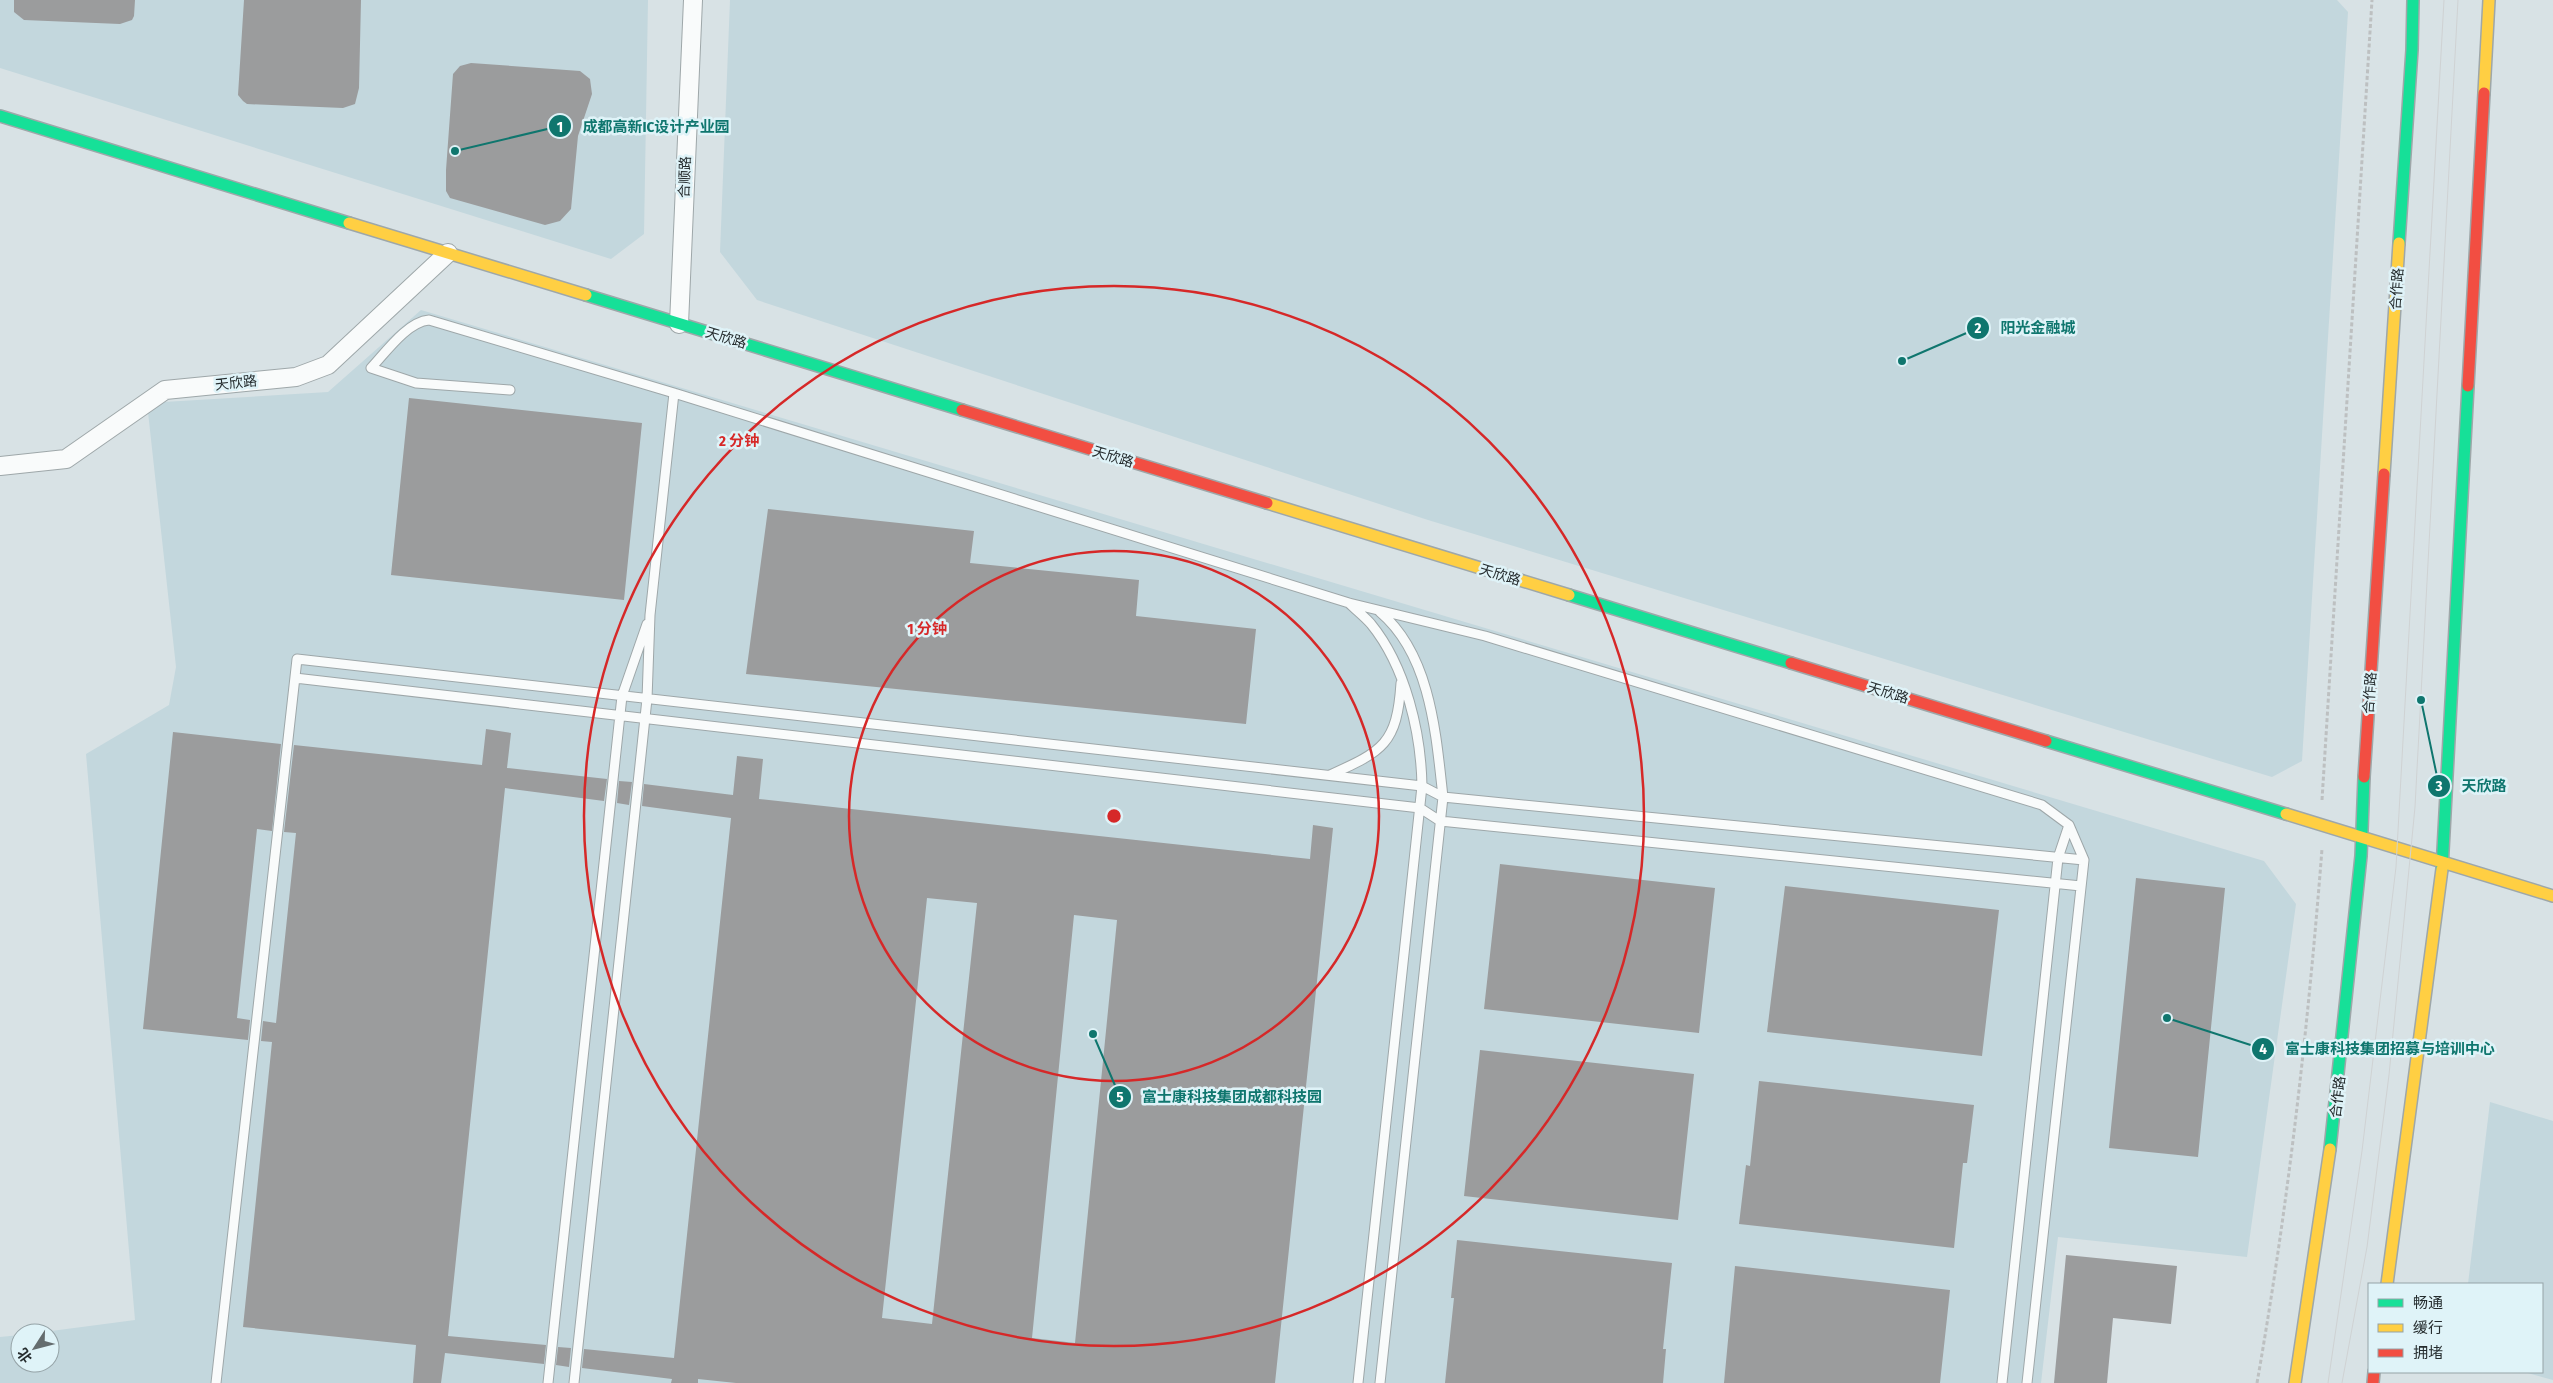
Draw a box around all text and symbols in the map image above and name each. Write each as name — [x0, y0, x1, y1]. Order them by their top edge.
callout: 成都高新IC设计产业园 — [548, 111, 739, 141]
text: 1 — [557, 118, 563, 136]
text: 成都高新IC设计产业园 — [583, 118, 729, 136]
street label: 合顺路 — [676, 156, 694, 198]
street label: 合作路 — [2387, 267, 2407, 311]
callout: 阳光金融城 — [1966, 313, 2086, 343]
text: 2 — [1974, 319, 1982, 337]
text: 阳光金融城 — [2000, 319, 2076, 337]
street label: 天欣路 — [703, 324, 749, 352]
street label: 天欣路 — [214, 372, 258, 394]
text: 2 分钟 — [718, 432, 759, 450]
street label: 天欣路 — [1090, 443, 1136, 471]
street label: 天欣路 — [1477, 561, 1523, 589]
text: 1 分钟 — [907, 620, 947, 638]
street label: 合作路 — [2360, 671, 2380, 715]
street label: 天欣路 — [1865, 679, 1911, 707]
callout: 天欣路 — [2426, 771, 2516, 801]
text: 3 — [2434, 777, 2443, 795]
text: 天欣路 — [2461, 777, 2507, 795]
centre of rings — [1105, 807, 1123, 825]
callout: 富士康科技集团招募与培训中心 — [2250, 1034, 2505, 1064]
text: 4 — [2259, 1040, 2267, 1058]
text: 富士康科技集团招募与培训中心 — [2285, 1040, 2495, 1058]
street label: 合作路 — [2327, 1075, 2349, 1119]
callout: 富士康科技集团成都科技园 — [1107, 1082, 1332, 1112]
text: 5 — [1116, 1088, 1124, 1106]
text: 富士康科技集团成都科技园 — [1142, 1088, 1322, 1106]
legend — [2368, 1283, 2543, 1373]
text: 畅通 — [2413, 1294, 2443, 1312]
text: 缓行 — [2413, 1319, 2443, 1337]
north arrow — [10, 1323, 60, 1373]
text: 拥堵 — [2413, 1344, 2443, 1362]
text: 北 — [14, 1345, 36, 1366]

